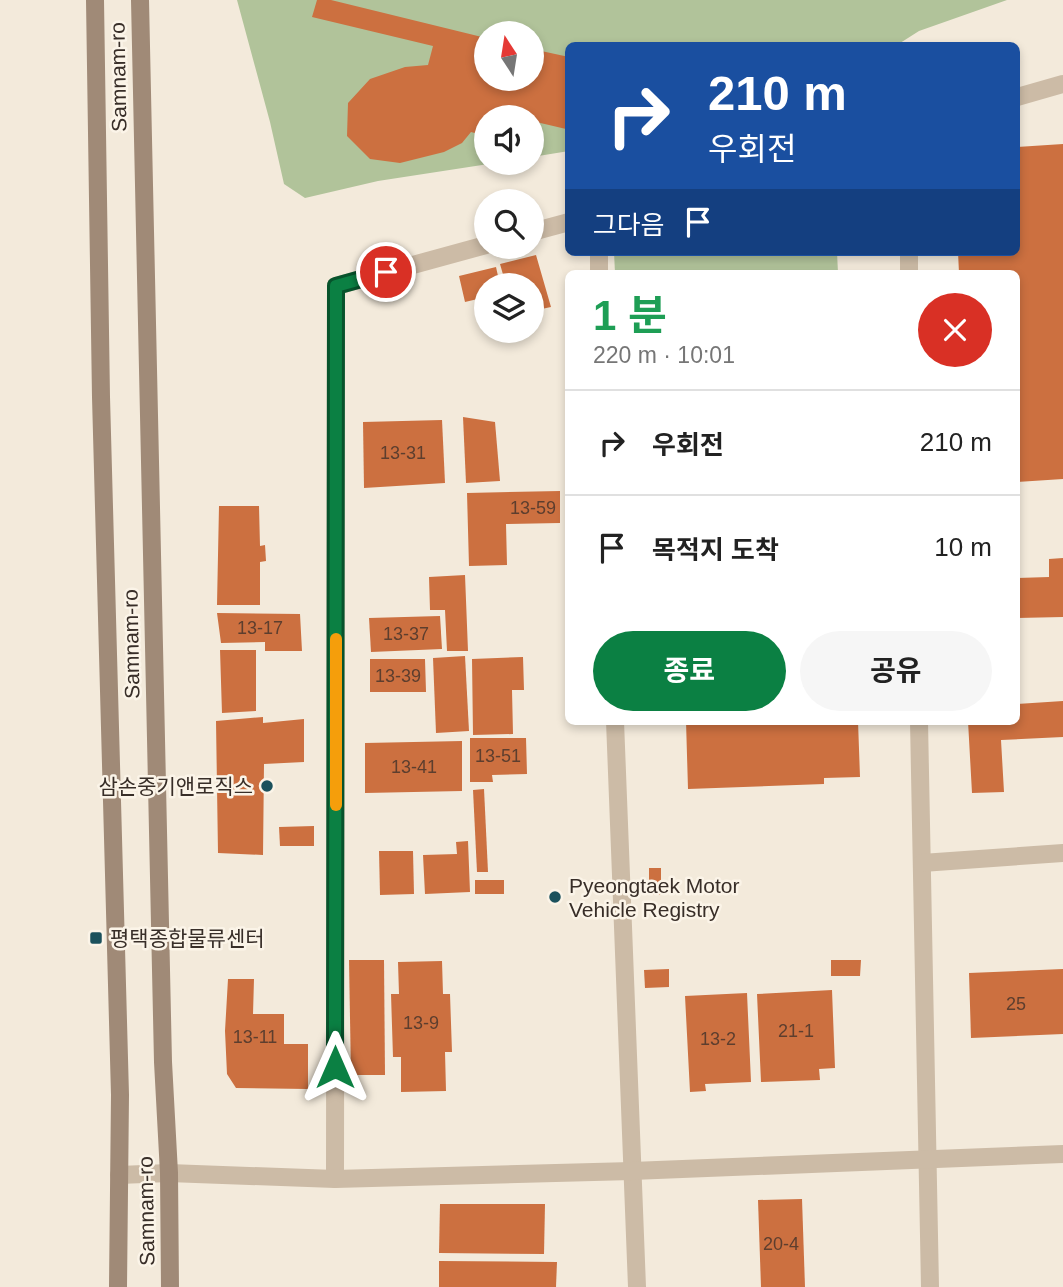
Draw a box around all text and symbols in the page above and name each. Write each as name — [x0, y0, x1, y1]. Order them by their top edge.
north arrow — [474, 21, 544, 91]
map controls — [474, 21, 544, 343]
street label: Samnam-ro — [106, 22, 130, 132]
text: 210 m — [708, 66, 847, 120]
icon: right — [593, 70, 684, 161]
button: sound — [474, 105, 544, 175]
text: 우회전 — [708, 131, 796, 167]
button: search — [474, 189, 544, 259]
icon: arrive — [679, 203, 717, 241]
text: 그다음 — [593, 210, 665, 240]
pin — [356, 242, 416, 302]
icon: arrive — [367, 253, 405, 291]
button: layers — [474, 273, 544, 343]
text: 1 분 — [593, 292, 667, 339]
button: close — [918, 293, 992, 367]
text: 220 m · 10:01 — [593, 342, 735, 368]
icon: right — [593, 424, 631, 462]
text: 210 m — [920, 427, 992, 457]
text: 우회전 — [652, 430, 724, 460]
house number: 13-31 — [380, 443, 426, 463]
house number: 13-59 — [510, 498, 556, 518]
icon: arrive — [593, 529, 631, 567]
text: 10 m — [934, 532, 992, 562]
text: 목적지 도착 — [652, 535, 779, 565]
street label: Samnam-ro — [119, 589, 143, 699]
house number: 13-17 — [237, 618, 283, 638]
house number: 13-37 — [383, 624, 429, 644]
button: 종료 — [593, 631, 786, 711]
button: 공유 — [800, 631, 992, 711]
house number: 13-39 — [375, 666, 421, 686]
house number: 13-51 — [475, 746, 521, 766]
house number: 13-41 — [391, 757, 437, 777]
place label: 삼손중기앤로직스 — [98, 775, 253, 798]
marker: 삼손중기앤로직스 — [259, 778, 275, 794]
place label: Pyeongtaek Motor Vehicle Registry — [569, 874, 739, 921]
marker: Pyeongtaek Motor Vehicle Registry — [547, 889, 563, 905]
place label: 평택종합물류센터 — [110, 927, 265, 950]
marker: 평택종합물류센터 — [88, 930, 104, 946]
house number: 25 — [1006, 994, 1026, 1014]
house number: 13-9 — [403, 1013, 439, 1033]
house number: 21-1 — [778, 1021, 814, 1041]
house number: 13-11 — [233, 1027, 277, 1047]
house number: 13-2 — [700, 1029, 736, 1049]
position arrow — [298, 1030, 372, 1104]
street label: Samnam-ro — [134, 1156, 158, 1266]
house number: 20-4 — [763, 1234, 799, 1254]

